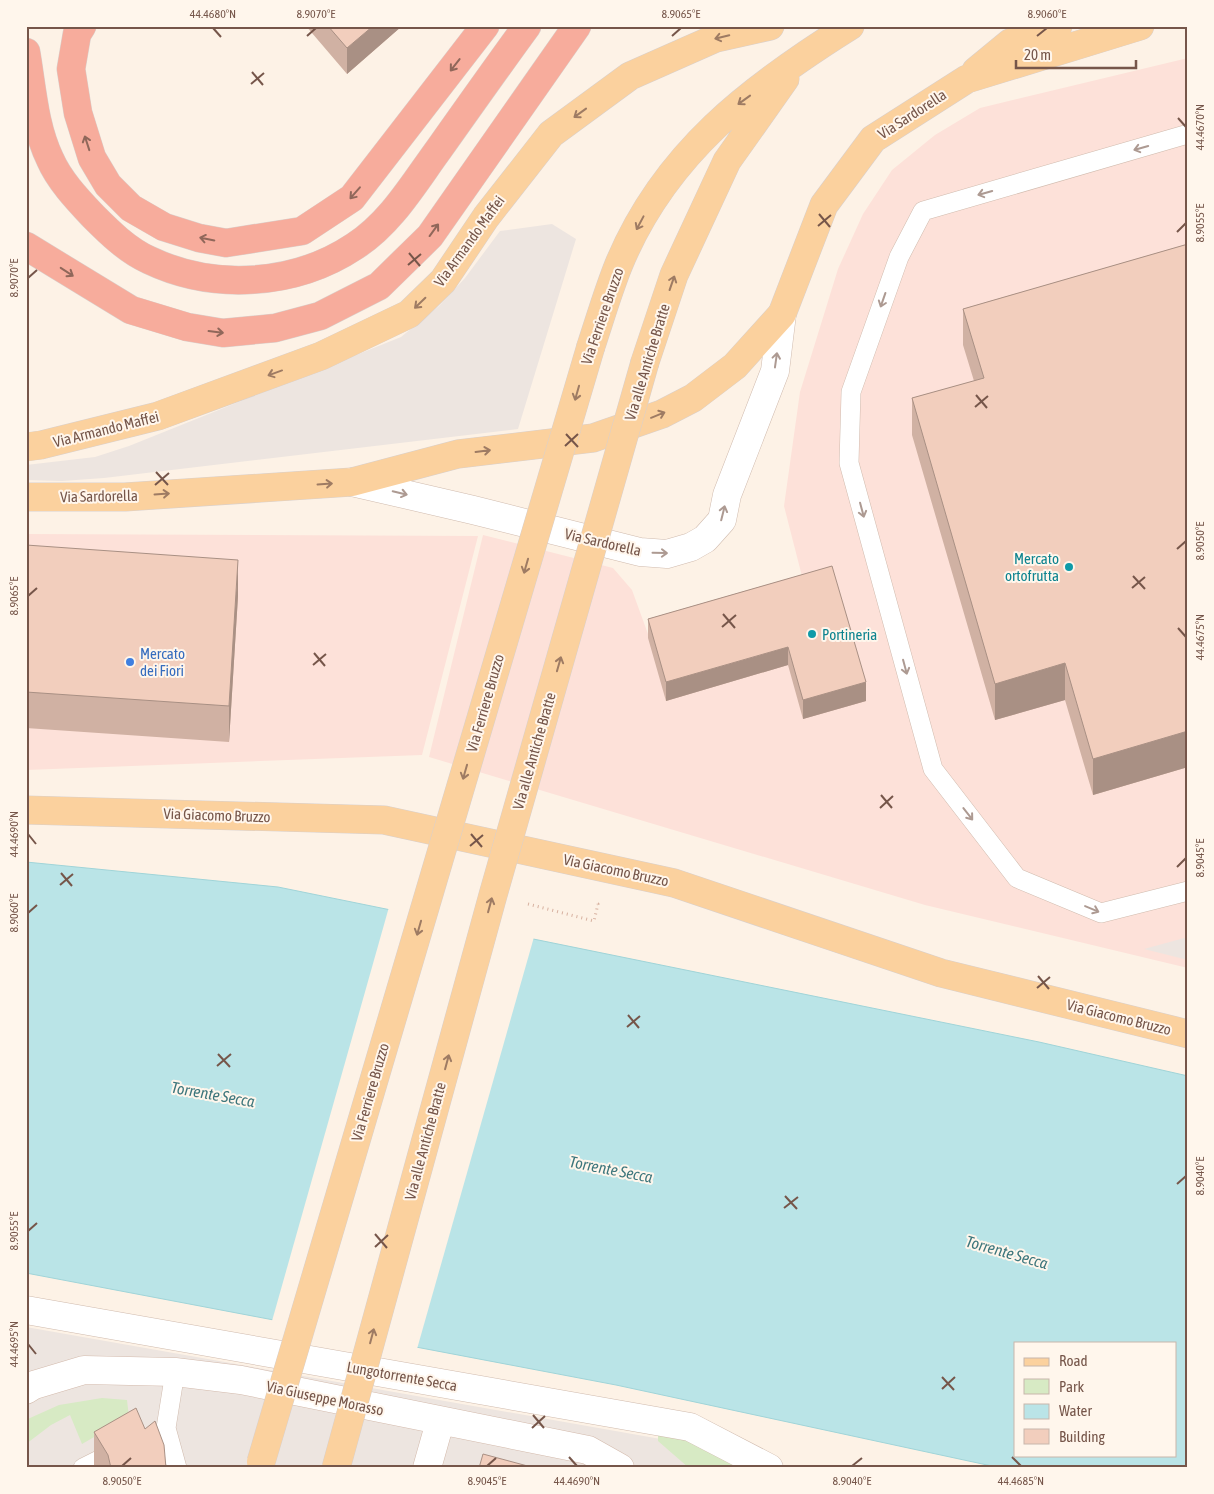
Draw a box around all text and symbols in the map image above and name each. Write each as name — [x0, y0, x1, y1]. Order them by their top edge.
text: 44.4680°N — [190, 7, 236, 21]
text: 8.9070°E — [297, 7, 335, 21]
text: 8.9065°E — [662, 7, 700, 21]
text: 8.9060°E — [1028, 7, 1066, 21]
one-way arrow — [715, 33, 731, 42]
scale bar — [1016, 38, 1136, 70]
text: 20 m — [1024, 46, 1051, 63]
one-way arrow — [450, 58, 461, 71]
street label: Via Sardorella — [875, 86, 949, 142]
one-way arrow — [737, 94, 751, 105]
text: 44.4670°N — [1193, 104, 1207, 150]
one-way arrow — [573, 108, 587, 118]
one-way arrow — [82, 135, 92, 151]
one-way arrow — [1133, 143, 1149, 153]
one-way arrow — [350, 186, 361, 199]
one-way arrow — [977, 188, 993, 198]
street label: Via Armando Maffei — [430, 192, 508, 290]
text: 8.9055°E — [1193, 204, 1207, 242]
one-way arrow — [635, 215, 644, 230]
one-way arrow — [428, 224, 439, 237]
one-way arrow — [199, 234, 215, 243]
text: 8.9070°E — [7, 259, 21, 297]
street label: Via Ferriere Bruzzo — [577, 265, 627, 367]
one-way arrow — [60, 267, 74, 277]
one-way arrow — [667, 275, 677, 291]
one-way arrow — [878, 292, 887, 307]
one-way arrow — [414, 297, 427, 309]
street label: Via alle Antiche Bratte — [621, 301, 673, 422]
one-way arrow — [208, 327, 224, 337]
one-way arrow — [771, 352, 781, 368]
one-way arrow — [268, 369, 283, 378]
one-way arrow — [571, 385, 581, 401]
street label: Via Armando Maffei — [51, 408, 161, 450]
one-way arrow — [650, 410, 665, 419]
one-way arrow — [475, 446, 491, 456]
one-way arrow — [316, 480, 332, 489]
street label: Via Sardorella — [60, 487, 138, 505]
one-way arrow — [391, 489, 407, 498]
one-way arrow — [154, 490, 170, 499]
one-way arrow — [858, 502, 867, 518]
one-way arrow — [719, 505, 728, 521]
text: 8.9050°E — [1193, 522, 1207, 560]
street label: Via Sardorella — [563, 525, 643, 559]
one-way arrow — [652, 548, 668, 558]
place label: Mercato ortofrutta — [1005, 550, 1059, 584]
one-way arrow — [520, 557, 530, 573]
marker: Mercato ortofrutta — [1063, 561, 1075, 573]
text: 8.9065°E — [7, 577, 21, 615]
text: 44.4675°N — [1193, 614, 1207, 660]
place label: Portineria — [822, 626, 877, 643]
marker: Portineria — [806, 628, 818, 640]
place label: Mercato dei Fiori — [140, 645, 185, 679]
street label: Via Ferriere Bruzzo — [463, 652, 507, 754]
marker: Mercato dei Fiori — [124, 656, 136, 668]
one-way arrow — [554, 657, 564, 673]
one-way arrow — [901, 659, 910, 675]
street label: Via alle Antiche Bratte — [509, 690, 559, 812]
one-way arrow — [459, 764, 469, 780]
street label: Via Giacomo Bruzzo — [163, 805, 271, 825]
one-way arrow — [963, 807, 973, 821]
text: 44.4690°N — [7, 811, 21, 857]
text: 8.9045°E — [1193, 839, 1207, 877]
street label: Via Giacomo Bruzzo — [562, 851, 670, 889]
text: 8.9060°E — [7, 894, 21, 932]
one-way arrow — [486, 897, 495, 913]
one-way arrow — [1085, 906, 1100, 915]
one-way arrow — [413, 919, 423, 935]
street label: Via Giacomo Bruzzo — [1065, 996, 1173, 1038]
street label: Via Ferriere Bruzzo — [348, 1041, 392, 1143]
one-way arrow — [443, 1054, 452, 1070]
water label: Torrente Secca — [170, 1078, 257, 1110]
street label: Via alle Antiche Bratte — [401, 1080, 449, 1202]
water label: Torrente Secca — [568, 1152, 655, 1186]
text: 8.9040°E — [1193, 1157, 1207, 1195]
text: 8.9055°E — [7, 1212, 21, 1250]
water label: Torrente Secca — [964, 1232, 1051, 1272]
text: 44.4695°N — [7, 1321, 21, 1367]
one-way arrow — [367, 1329, 377, 1345]
legend — [1014, 1342, 1176, 1456]
text: Road — [1059, 1352, 1088, 1369]
street label: Lungotorrente Secca — [345, 1358, 459, 1394]
street label: Via Giuseppe Morasso — [265, 1377, 385, 1419]
text: Park — [1059, 1378, 1084, 1395]
text: Water — [1059, 1402, 1092, 1419]
text: Building — [1059, 1428, 1105, 1445]
text: 8.9050°E — [103, 1474, 141, 1488]
text: 8.9045°E — [468, 1474, 506, 1488]
text: 44.4690°N — [554, 1474, 600, 1488]
text: 8.9040°E — [833, 1474, 871, 1488]
text: 44.4685°N — [998, 1474, 1044, 1488]

